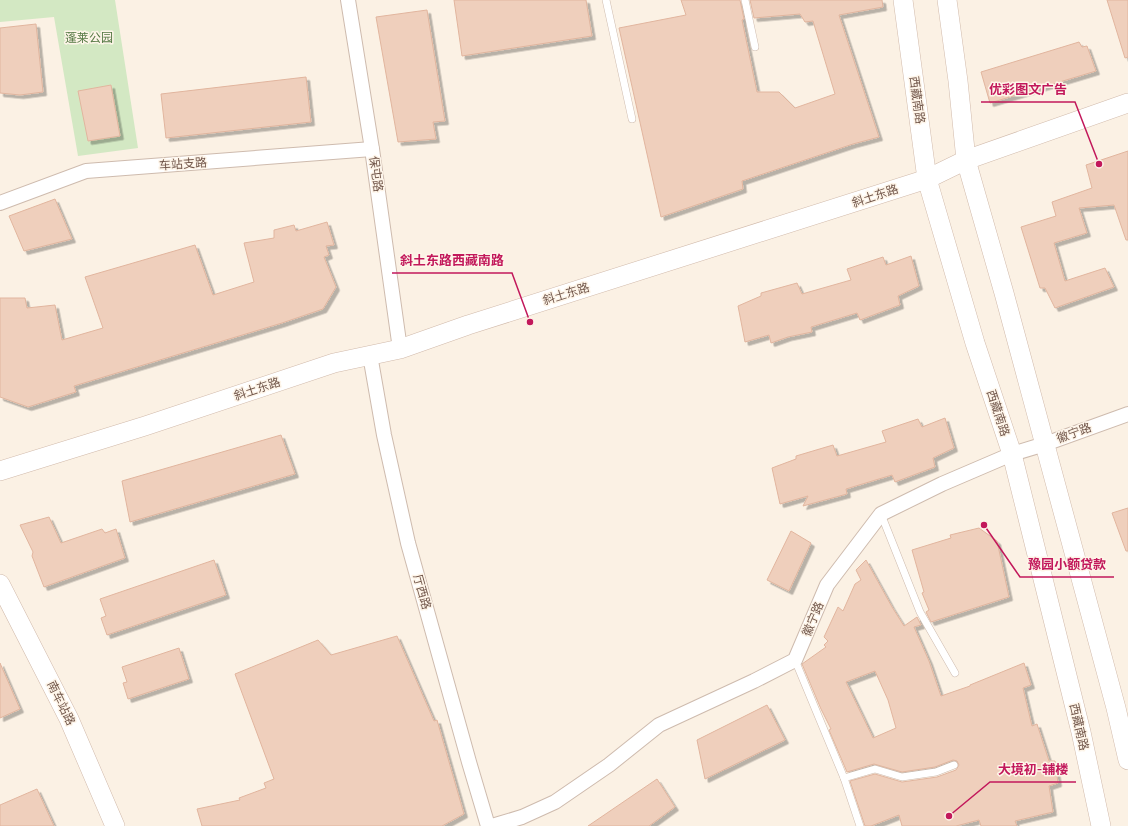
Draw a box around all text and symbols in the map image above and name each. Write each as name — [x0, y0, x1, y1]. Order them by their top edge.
park label: 蓬莱公园 — [65, 29, 113, 46]
street label: 西藏南路 — [906, 75, 929, 125]
callout: 优彩图文广告 — [981, 77, 1075, 102]
text: 优彩图文广告 — [989, 80, 1067, 98]
street label: 车站支路 — [158, 153, 208, 174]
street label: 保屯路 — [366, 155, 387, 193]
street label: 斜土东路 — [849, 180, 900, 211]
callout: 斜土东路西藏南路 — [392, 248, 512, 273]
text: 斜土东路西藏南路 — [400, 251, 504, 269]
street label: 斜土东路 — [540, 278, 591, 309]
street label: 斜土东路 — [231, 373, 282, 404]
street label: 西藏南路 — [983, 387, 1014, 438]
street label: 徽宁路 — [1054, 418, 1094, 447]
callout: 豫园小额贷款 — [1020, 552, 1114, 577]
text: 豫园小额贷款 — [1028, 555, 1106, 573]
street label: 厅西路 — [409, 572, 436, 612]
street label: 徽宁路 — [798, 599, 827, 639]
street label: 南车站路 — [43, 677, 80, 728]
street label: 西藏南路 — [1066, 702, 1093, 752]
callout: 大境初-辅楼 — [990, 757, 1076, 782]
text: 大境初-辅楼 — [998, 760, 1068, 778]

